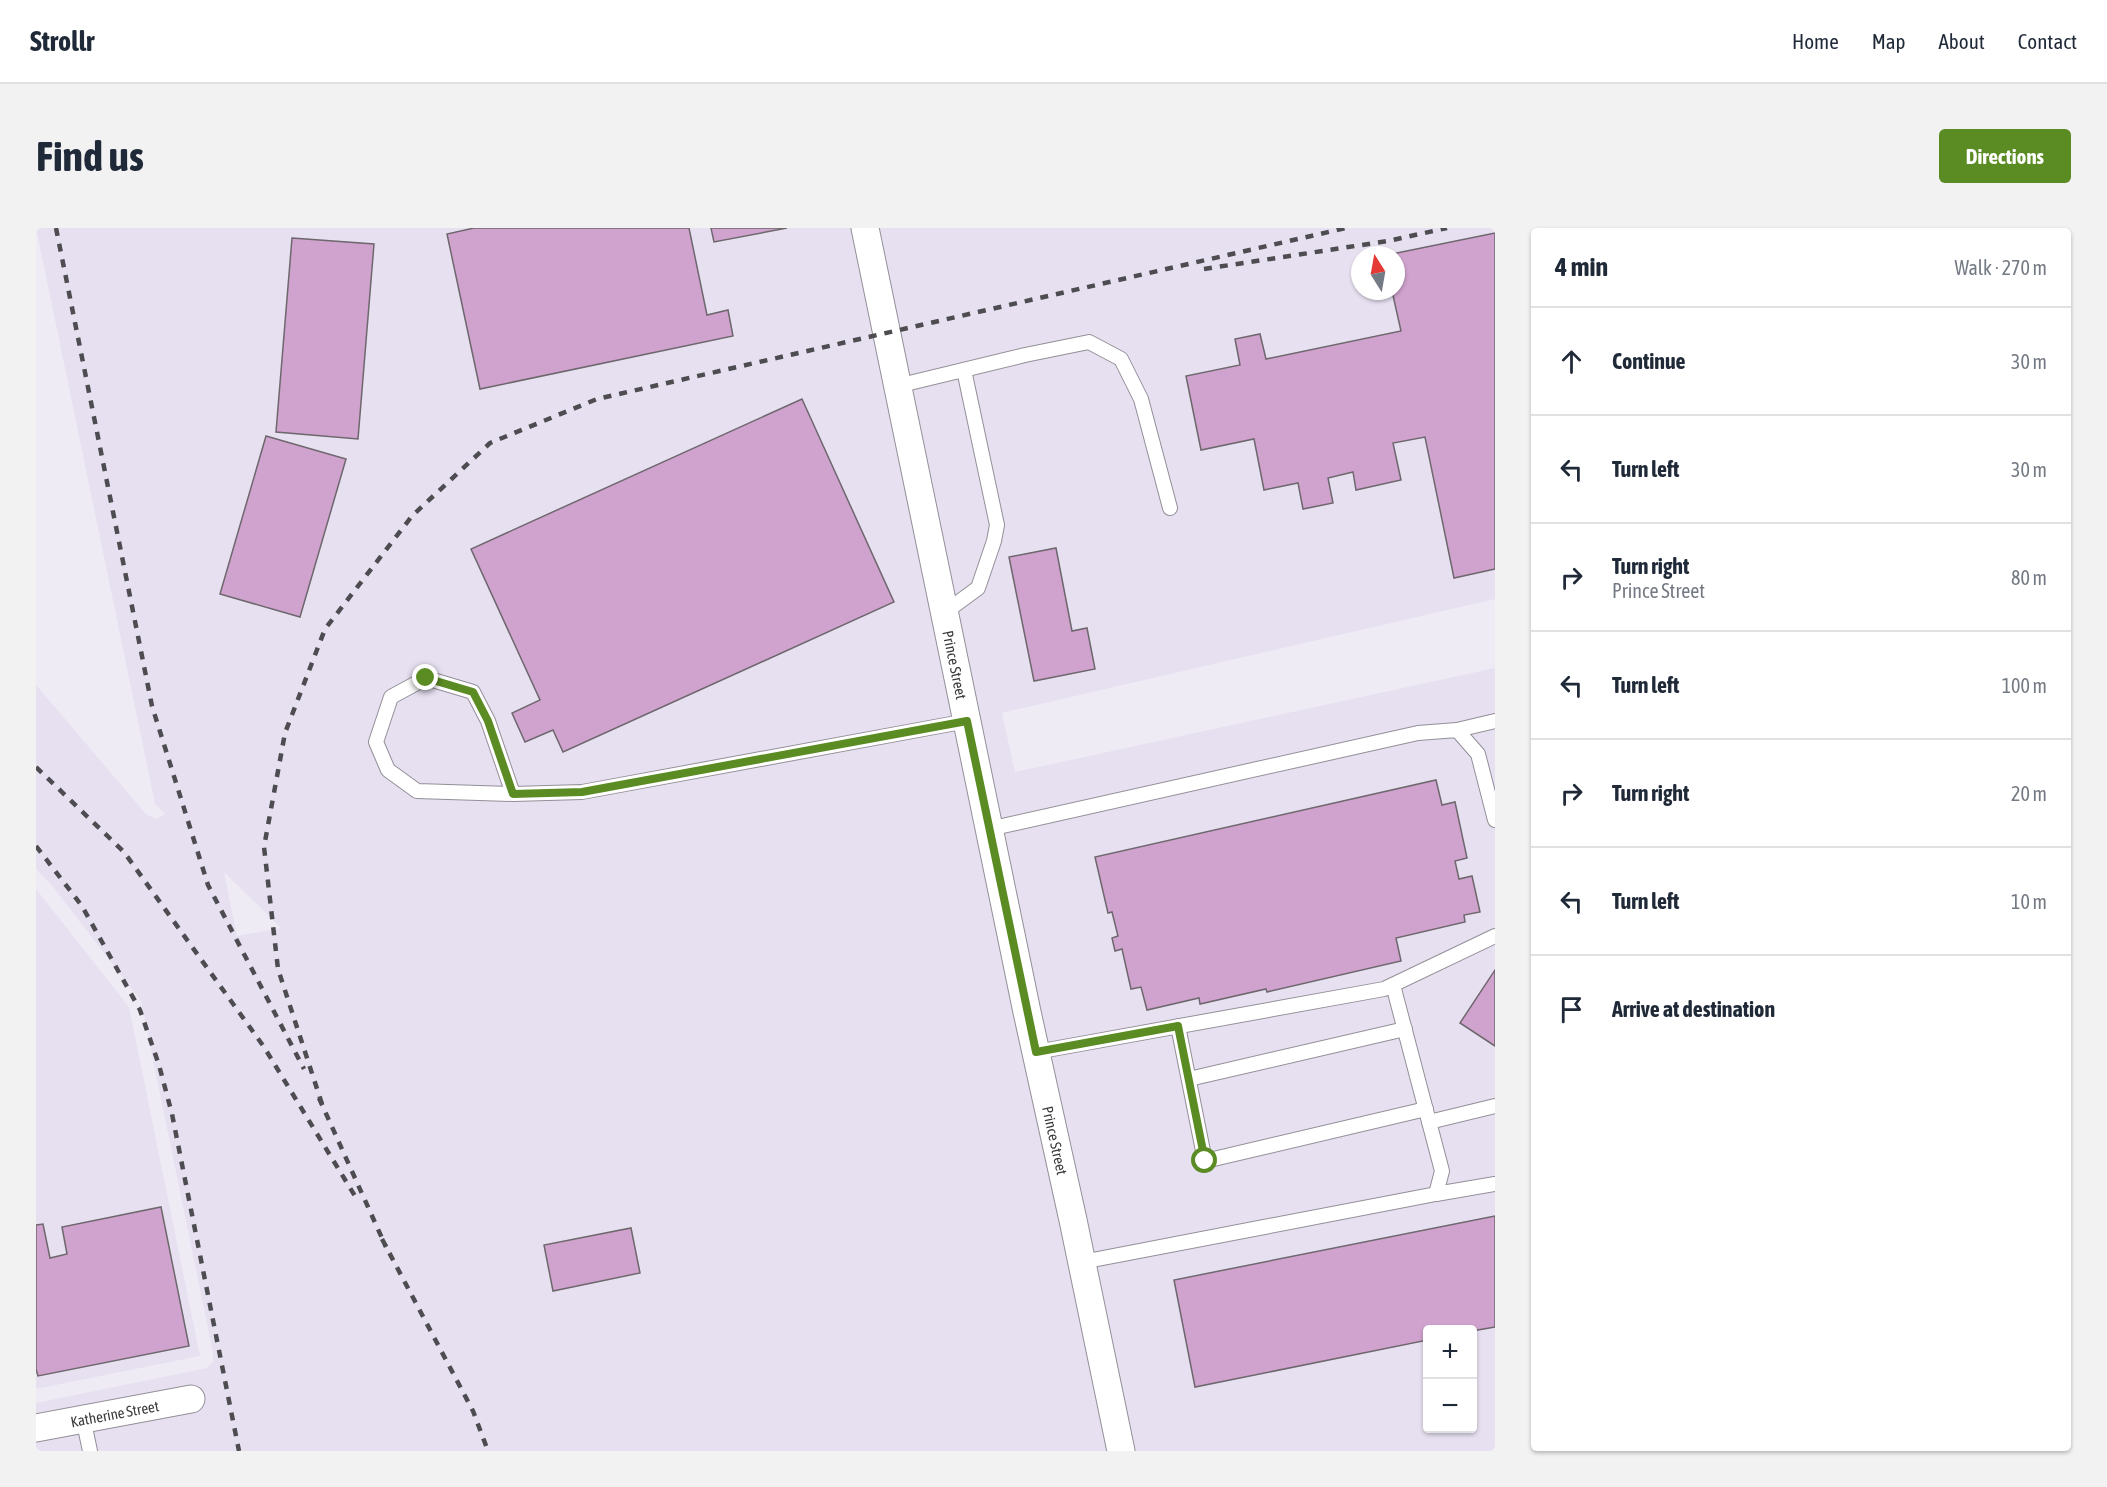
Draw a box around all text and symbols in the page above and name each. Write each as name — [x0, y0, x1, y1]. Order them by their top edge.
text: Strollr — [30, 25, 94, 57]
text: Home — [1792, 29, 1839, 53]
text: Map — [1872, 29, 1906, 53]
text: About — [1939, 29, 1985, 53]
text: Contact — [2018, 29, 2077, 53]
button: Directions — [1939, 129, 2071, 183]
text: Find us — [36, 132, 144, 180]
north arrow — [1351, 246, 1405, 300]
text: 4 min — [1555, 252, 1608, 282]
text: Walk · 270 m — [1955, 256, 2047, 279]
icon: ahead — [1555, 345, 1588, 378]
text: Continue — [1612, 348, 1686, 374]
text: 30 m — [2011, 350, 2047, 373]
icon: left — [1555, 453, 1588, 486]
text: Turn left — [1612, 456, 1679, 482]
text: 30 m — [2011, 458, 2047, 481]
text: Turn right — [1612, 553, 1689, 579]
icon: right — [1555, 561, 1588, 594]
text: 80 m — [2011, 566, 2047, 589]
text: Prince Street — [1612, 579, 1705, 602]
street label: Prince Street — [940, 629, 971, 701]
route end — [412, 664, 438, 690]
icon: left — [1555, 669, 1588, 702]
text: Turn left — [1612, 672, 1679, 698]
text: 100 m — [2002, 674, 2047, 697]
icon: right — [1555, 777, 1588, 810]
text: Turn right — [1612, 780, 1689, 806]
text: 20 m — [2011, 782, 2047, 805]
icon: left — [1555, 885, 1588, 918]
text: Turn left — [1612, 888, 1679, 914]
text: 10 m — [2011, 890, 2047, 913]
icon: arrive — [1555, 993, 1588, 1026]
text: Arrive at destination — [1612, 996, 1775, 1022]
street label: Prince Street — [1040, 1104, 1071, 1176]
route start — [1191, 1147, 1217, 1173]
map controls — [1423, 1325, 1477, 1433]
button: + — [1423, 1325, 1477, 1379]
button: − — [1423, 1379, 1477, 1433]
street label: Katherine Street — [69, 1397, 160, 1430]

